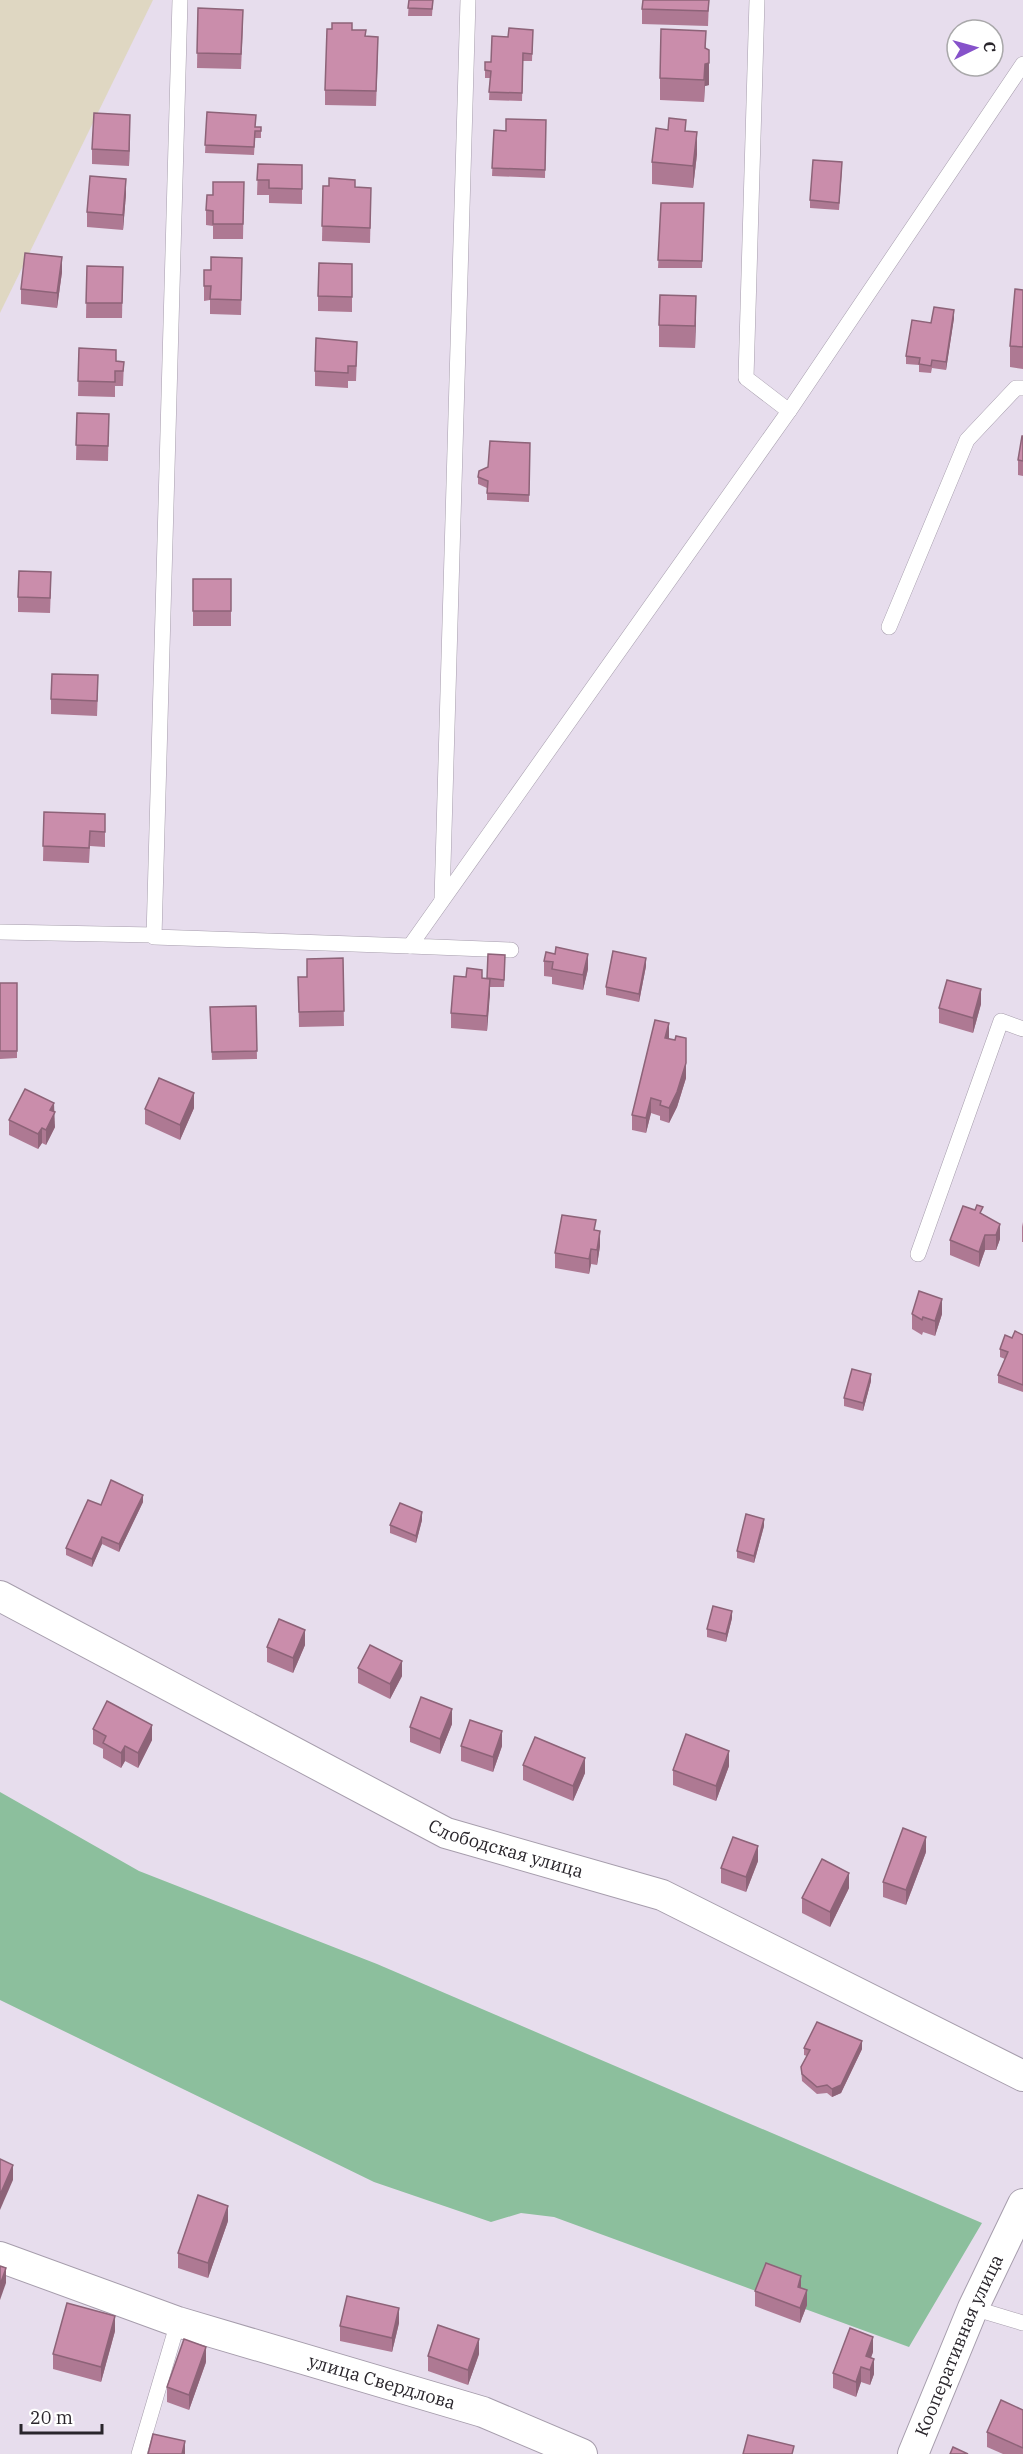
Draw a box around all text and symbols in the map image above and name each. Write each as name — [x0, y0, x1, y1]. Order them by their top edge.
north arrow — [945, 18, 1005, 78]
text: С — [980, 41, 1000, 53]
street label: Слободская улица — [424, 1814, 586, 1883]
street label: Кооперативная улица — [910, 2250, 1008, 2440]
street label: улица Свердлова — [306, 2349, 458, 2414]
scale bar — [21, 2397, 102, 2435]
text: 20 m — [30, 2406, 73, 2429]

